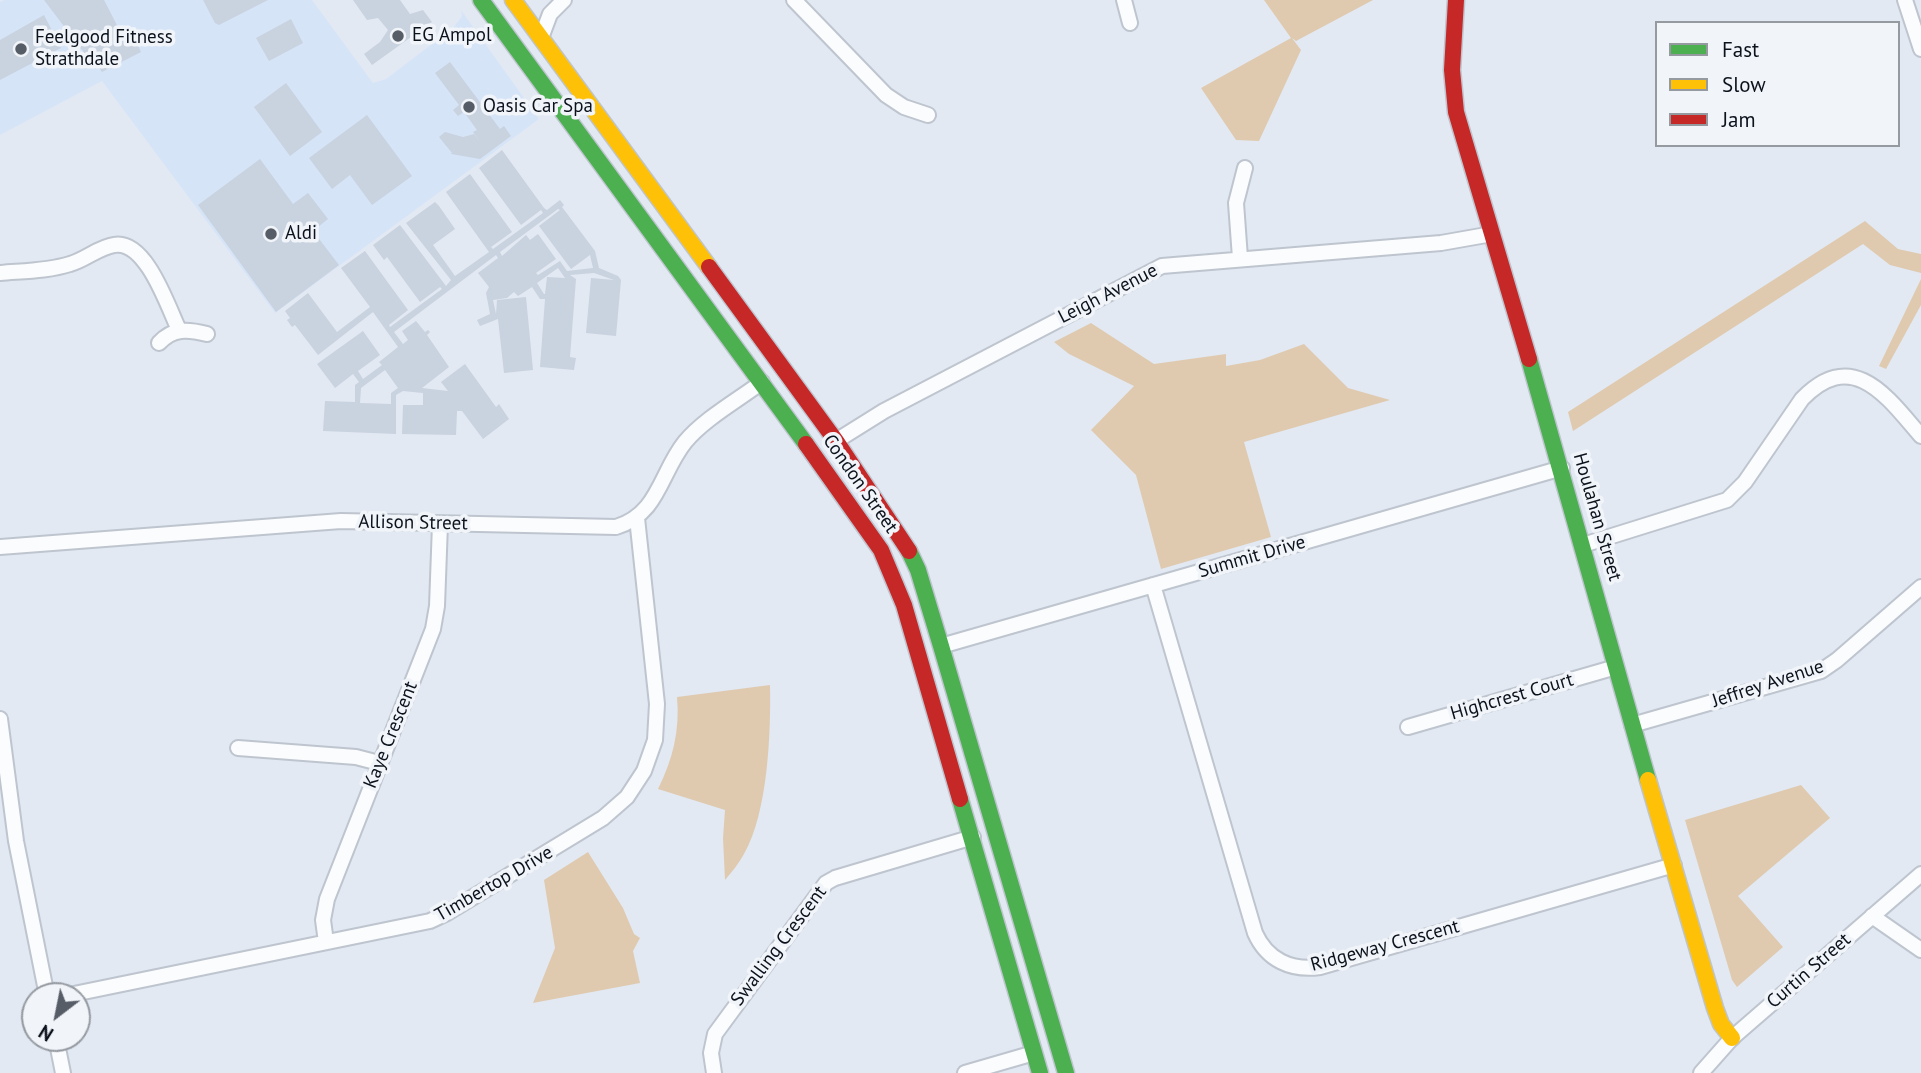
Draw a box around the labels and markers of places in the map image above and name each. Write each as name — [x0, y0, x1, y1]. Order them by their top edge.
place label: EG Ampol — [412, 25, 491, 47]
place label: Feelgood Fitness Strathdale — [35, 27, 173, 71]
marker: EG Ampol — [390, 28, 406, 44]
marker: Feelgood Fitness Strathdale — [13, 41, 29, 57]
place label: Oasis Car Spa — [483, 96, 593, 118]
marker: Oasis Car Spa — [461, 99, 477, 115]
place label: Aldi — [285, 223, 317, 245]
marker: Aldi — [263, 226, 279, 242]

